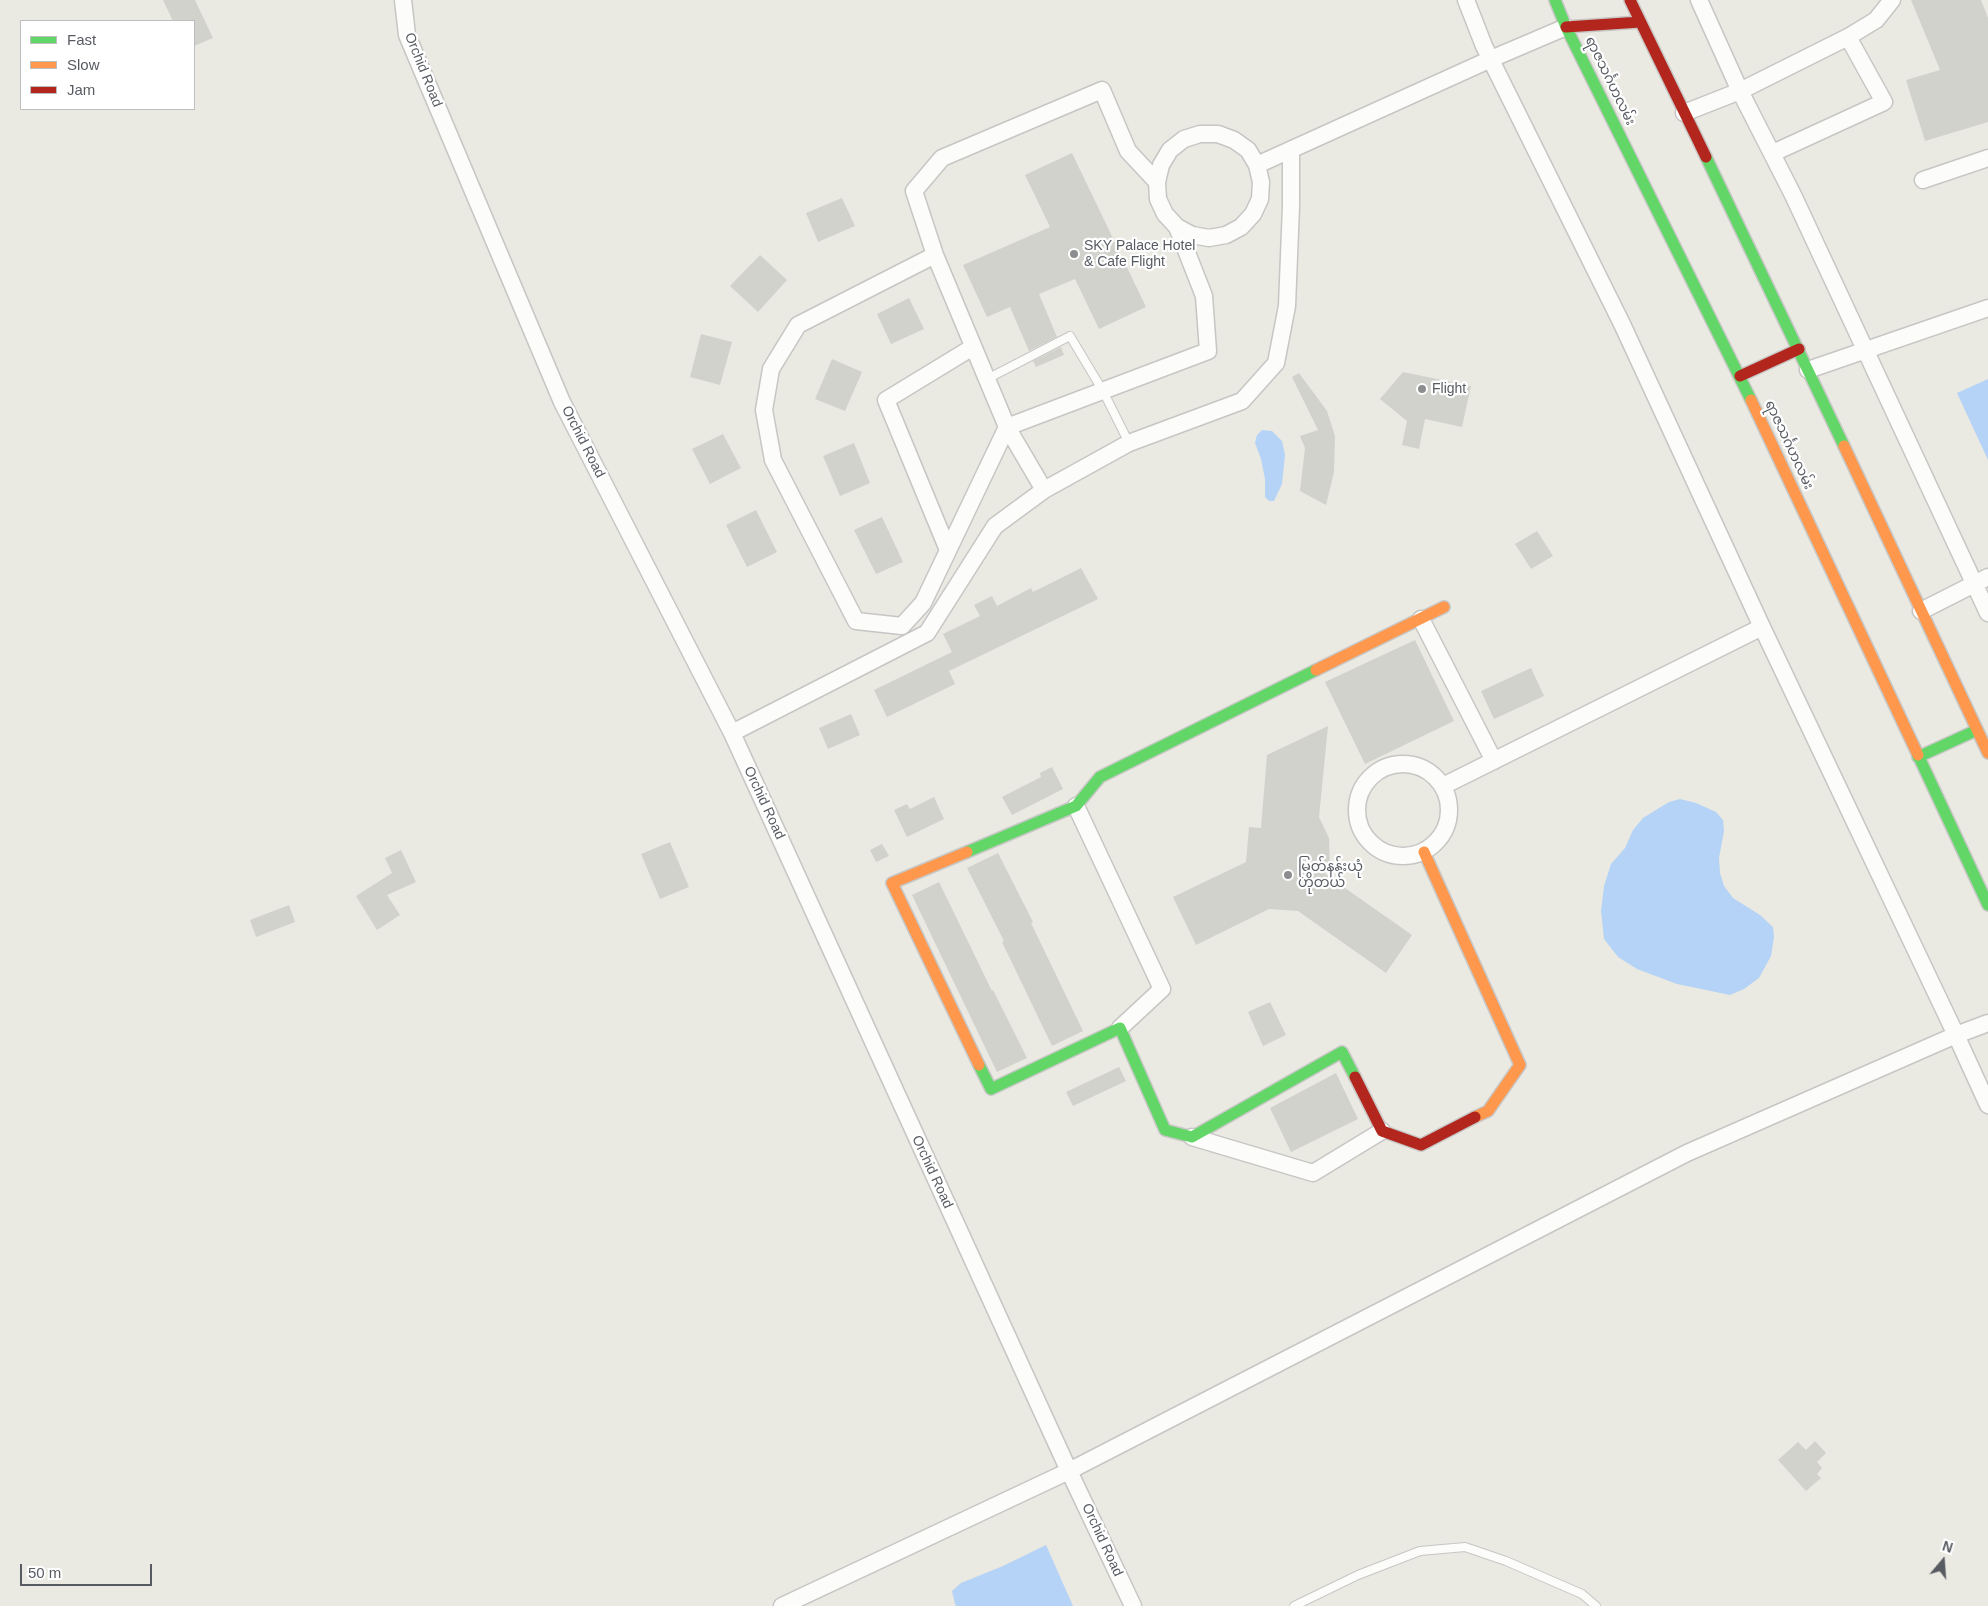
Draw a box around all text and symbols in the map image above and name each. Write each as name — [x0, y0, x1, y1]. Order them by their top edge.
legend — [20, 20, 195, 110]
street label: Orchid Road — [400, 30, 446, 110]
text: Fast — [67, 31, 96, 48]
street label: ရာဇသင်္ဂဟလမ်း — [1581, 34, 1639, 128]
text: Slow — [67, 56, 100, 73]
text: Jam — [67, 81, 95, 98]
place label: SKY Palace Hotel & Cafe Flight — [1084, 238, 1195, 270]
marker: SKY Palace Hotel & Cafe Flight — [1068, 248, 1080, 260]
place label: Flight — [1432, 381, 1466, 397]
marker: Flight — [1416, 383, 1428, 395]
street label: ရာဇသင်္ဂဟလမ်း — [1761, 398, 1817, 492]
street label: Orchid Road — [558, 403, 608, 481]
street label: Orchid Road — [740, 764, 788, 842]
place label: မြတ်နန်းယုံ ဟိုတယ် — [1298, 859, 1363, 892]
marker: မြတ်နန်းယုံ ဟိုတယ် — [1282, 869, 1294, 881]
street label: Orchid Road — [908, 1133, 956, 1211]
street label: Orchid Road — [1078, 1501, 1126, 1579]
north arrow — [1918, 1536, 1968, 1586]
text: N — [1940, 1538, 1955, 1556]
scale bar — [22, 1554, 155, 1586]
text: 50 m — [28, 1564, 61, 1581]

